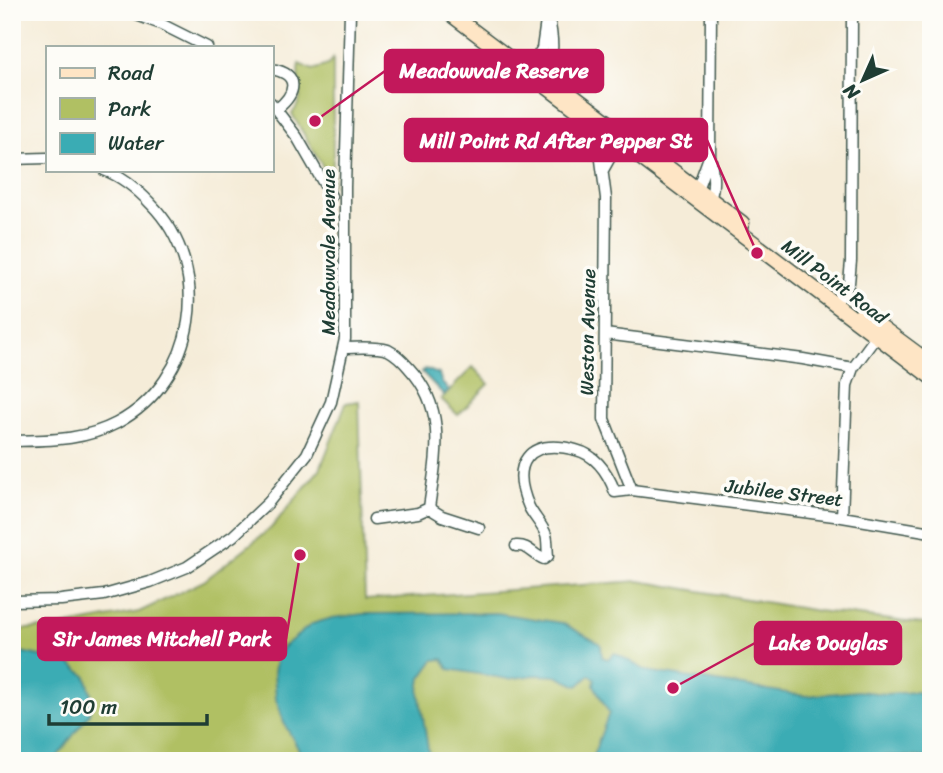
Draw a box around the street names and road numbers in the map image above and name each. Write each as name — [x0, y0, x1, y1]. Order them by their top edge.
street label: Meadowvale Avenue — [312, 168, 345, 335]
street label: Mill Point Road — [774, 230, 896, 333]
street label: Weston Avenue — [570, 268, 605, 396]
street label: Jubilee Street — [722, 469, 845, 516]

